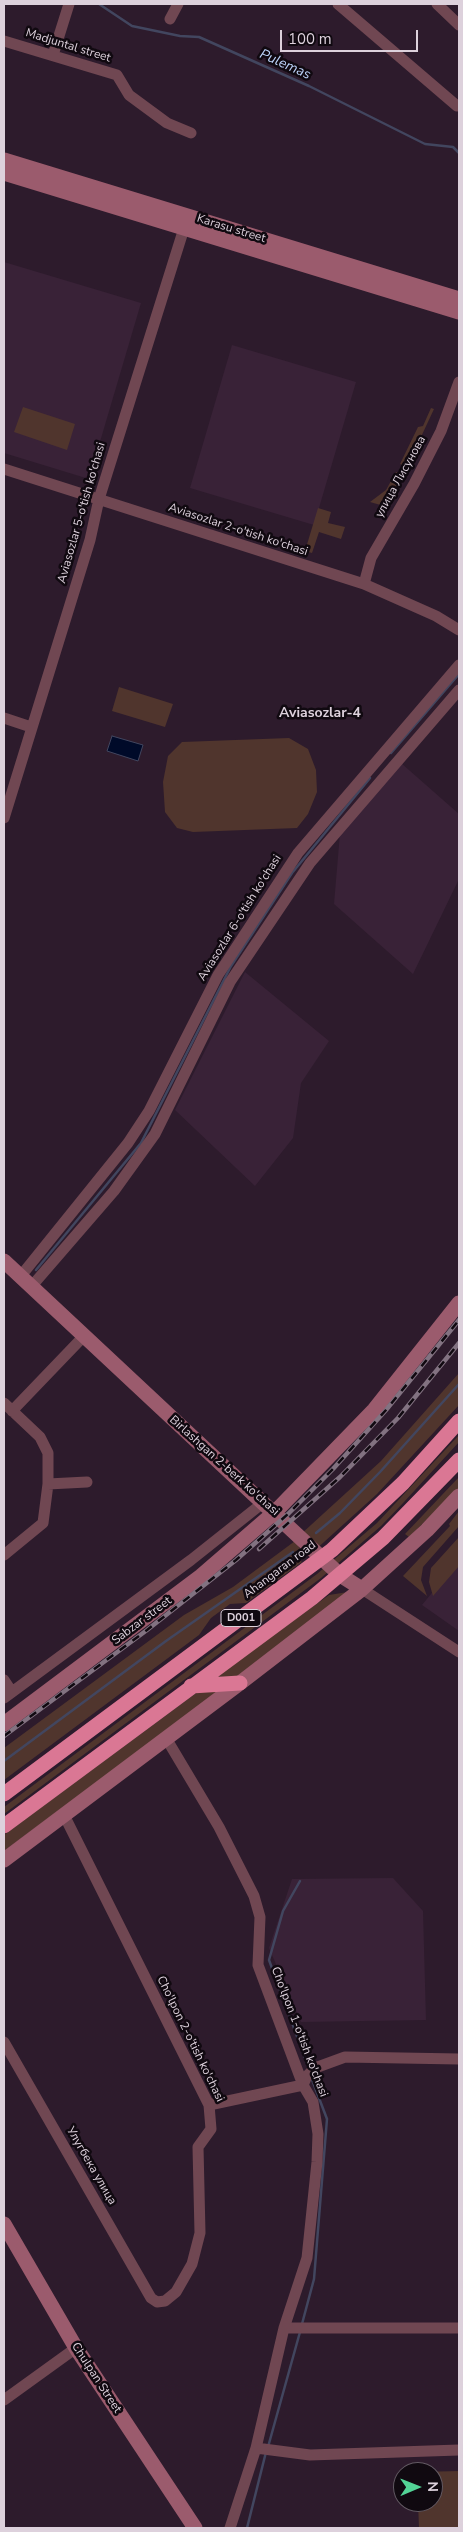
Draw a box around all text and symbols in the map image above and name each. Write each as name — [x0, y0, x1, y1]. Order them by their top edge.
scale bar — [283, 20, 420, 52]
street label: Madjuntal street — [24, 26, 112, 66]
text: 100 m — [288, 29, 332, 49]
water label: Pulemas — [257, 46, 313, 84]
street label: Karasu street — [195, 212, 267, 246]
street label: улица Лисунова — [373, 434, 429, 520]
street label: Aviasozlar 5-o'tish ko'chasi — [55, 441, 109, 585]
street label: Aviasozlar 2-o'tish ko'chasi — [166, 501, 310, 559]
district label: Aviasozlar-4 — [279, 706, 361, 722]
street label: Aviasozlar 6-o'tish ko'chasi — [195, 852, 285, 984]
street label: Birlashgan 2-berk ko'chasi — [166, 1413, 282, 1519]
street label: Ahangaran road — [241, 1538, 319, 1602]
street label: Sabzar street — [109, 1594, 175, 1648]
road number: D001 — [221, 1610, 261, 1626]
street label: Cho'lpon 1-o'tish ko'chasi — [268, 1965, 330, 2099]
street label: Cho'lpon 2-o'tish ko'chasi — [153, 1974, 227, 2104]
street label: Улугбека улица — [63, 2124, 119, 2208]
street label: Chulpan Street — [68, 2340, 124, 2416]
north arrow — [393, 2462, 443, 2512]
text: N — [423, 2481, 442, 2492]

